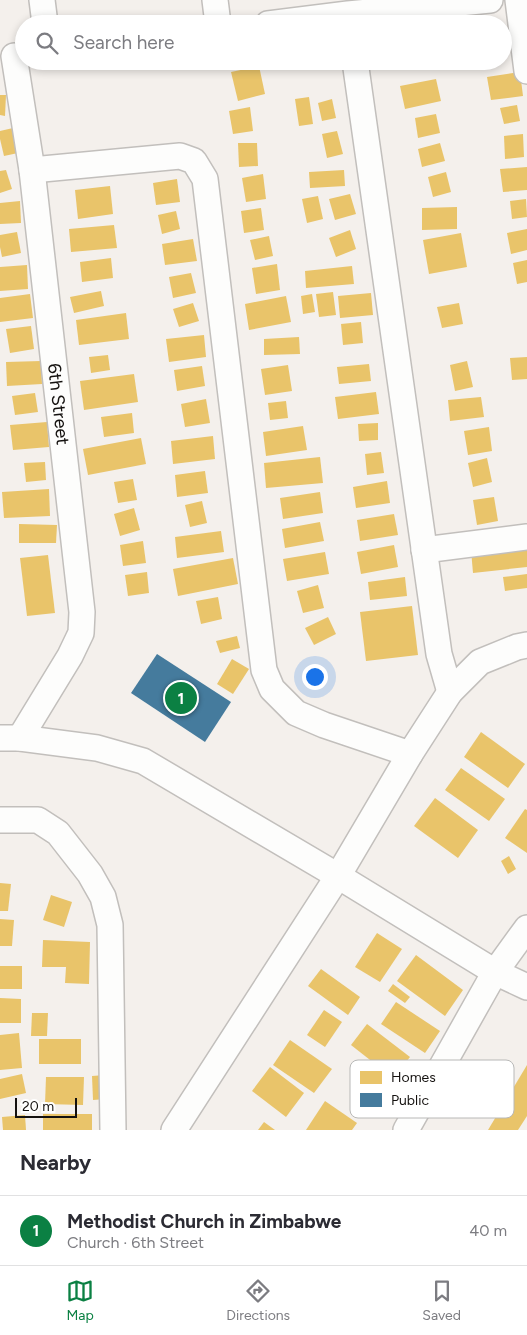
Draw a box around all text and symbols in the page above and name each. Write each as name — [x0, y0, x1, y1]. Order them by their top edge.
search box — [15, 15, 512, 70]
icon: search — [33, 29, 61, 57]
text: Search here — [73, 31, 175, 54]
street label: 6th Street — [43, 362, 74, 446]
your location — [302, 664, 328, 690]
pin: 1 — [165, 679, 197, 717]
legend — [350, 1060, 514, 1118]
text: Homes — [391, 1069, 436, 1086]
text: Public — [391, 1092, 429, 1109]
scale bar — [15, 1095, 78, 1118]
text: 20 m — [22, 1098, 54, 1115]
text: Nearby — [20, 1150, 91, 1175]
text: Methodist Church in Zimbabwe — [67, 1210, 341, 1233]
text: 1 — [33, 1221, 39, 1240]
text: 40 m — [469, 1221, 507, 1240]
text: Church · 6th Street — [67, 1233, 204, 1252]
tab: Map — [66, 1277, 94, 1324]
tab: Directions — [226, 1277, 290, 1324]
tab: Saved — [422, 1277, 461, 1324]

